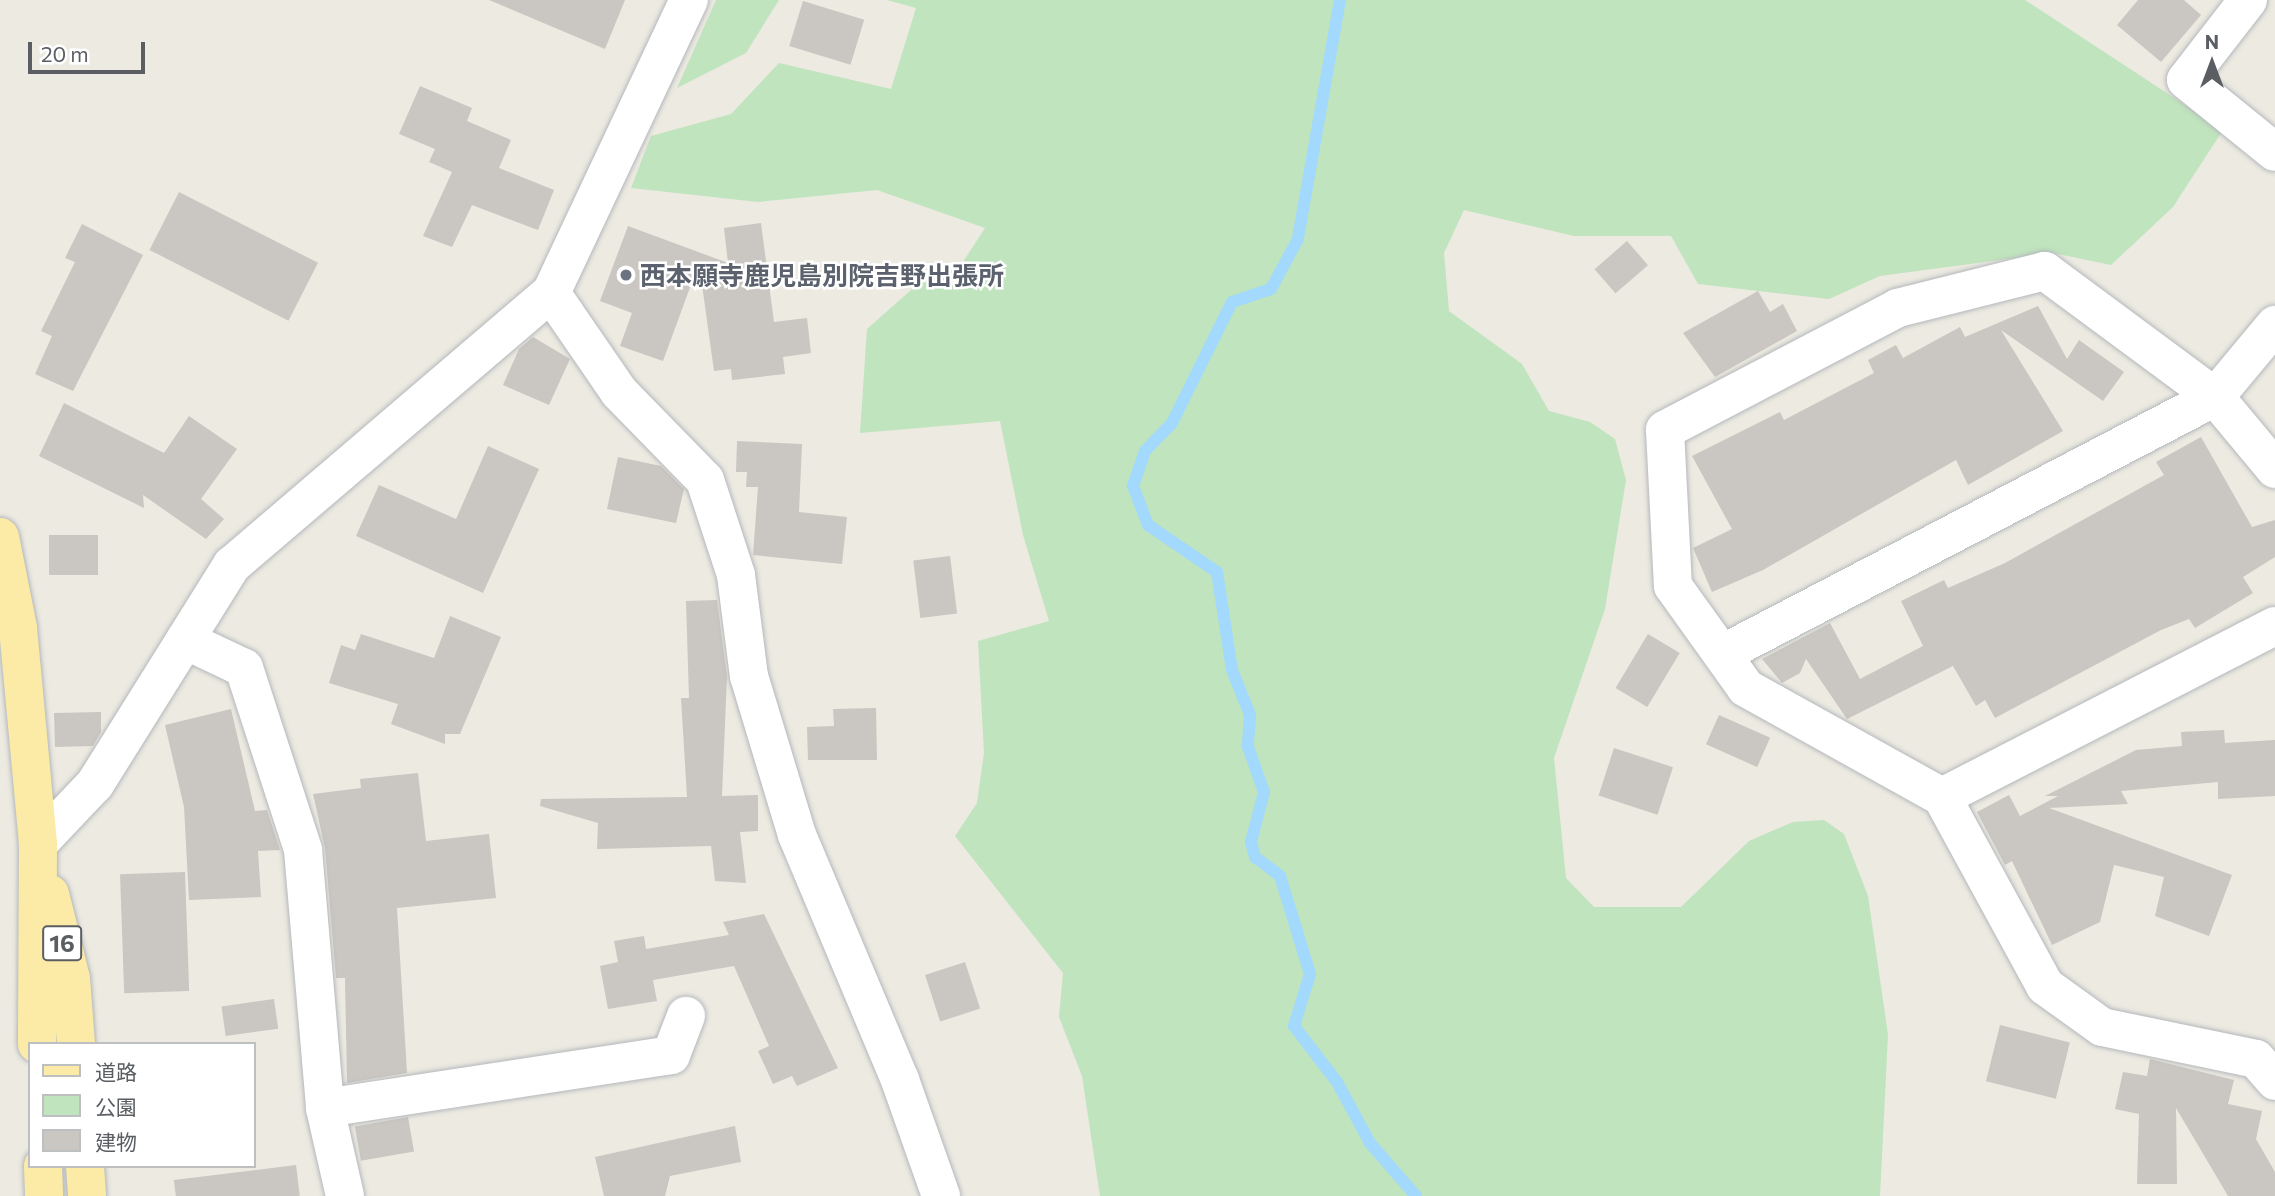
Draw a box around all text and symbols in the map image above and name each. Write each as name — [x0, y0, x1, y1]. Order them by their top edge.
scale bar — [32, 28, 149, 72]
north arrow — [2177, 28, 2247, 98]
text: N — [2205, 30, 2219, 53]
text: 20 m — [41, 41, 89, 66]
place label: 西本願寺鹿児島別院吉野出張所 — [640, 259, 1004, 291]
marker: 西本願寺鹿児島別院吉野出張所 — [618, 267, 634, 283]
road number: 16 — [41, 923, 83, 964]
legend — [28, 1042, 256, 1168]
text: 道路 — [95, 1059, 137, 1084]
text: 公園 — [95, 1094, 137, 1119]
text: 建物 — [95, 1129, 137, 1154]

